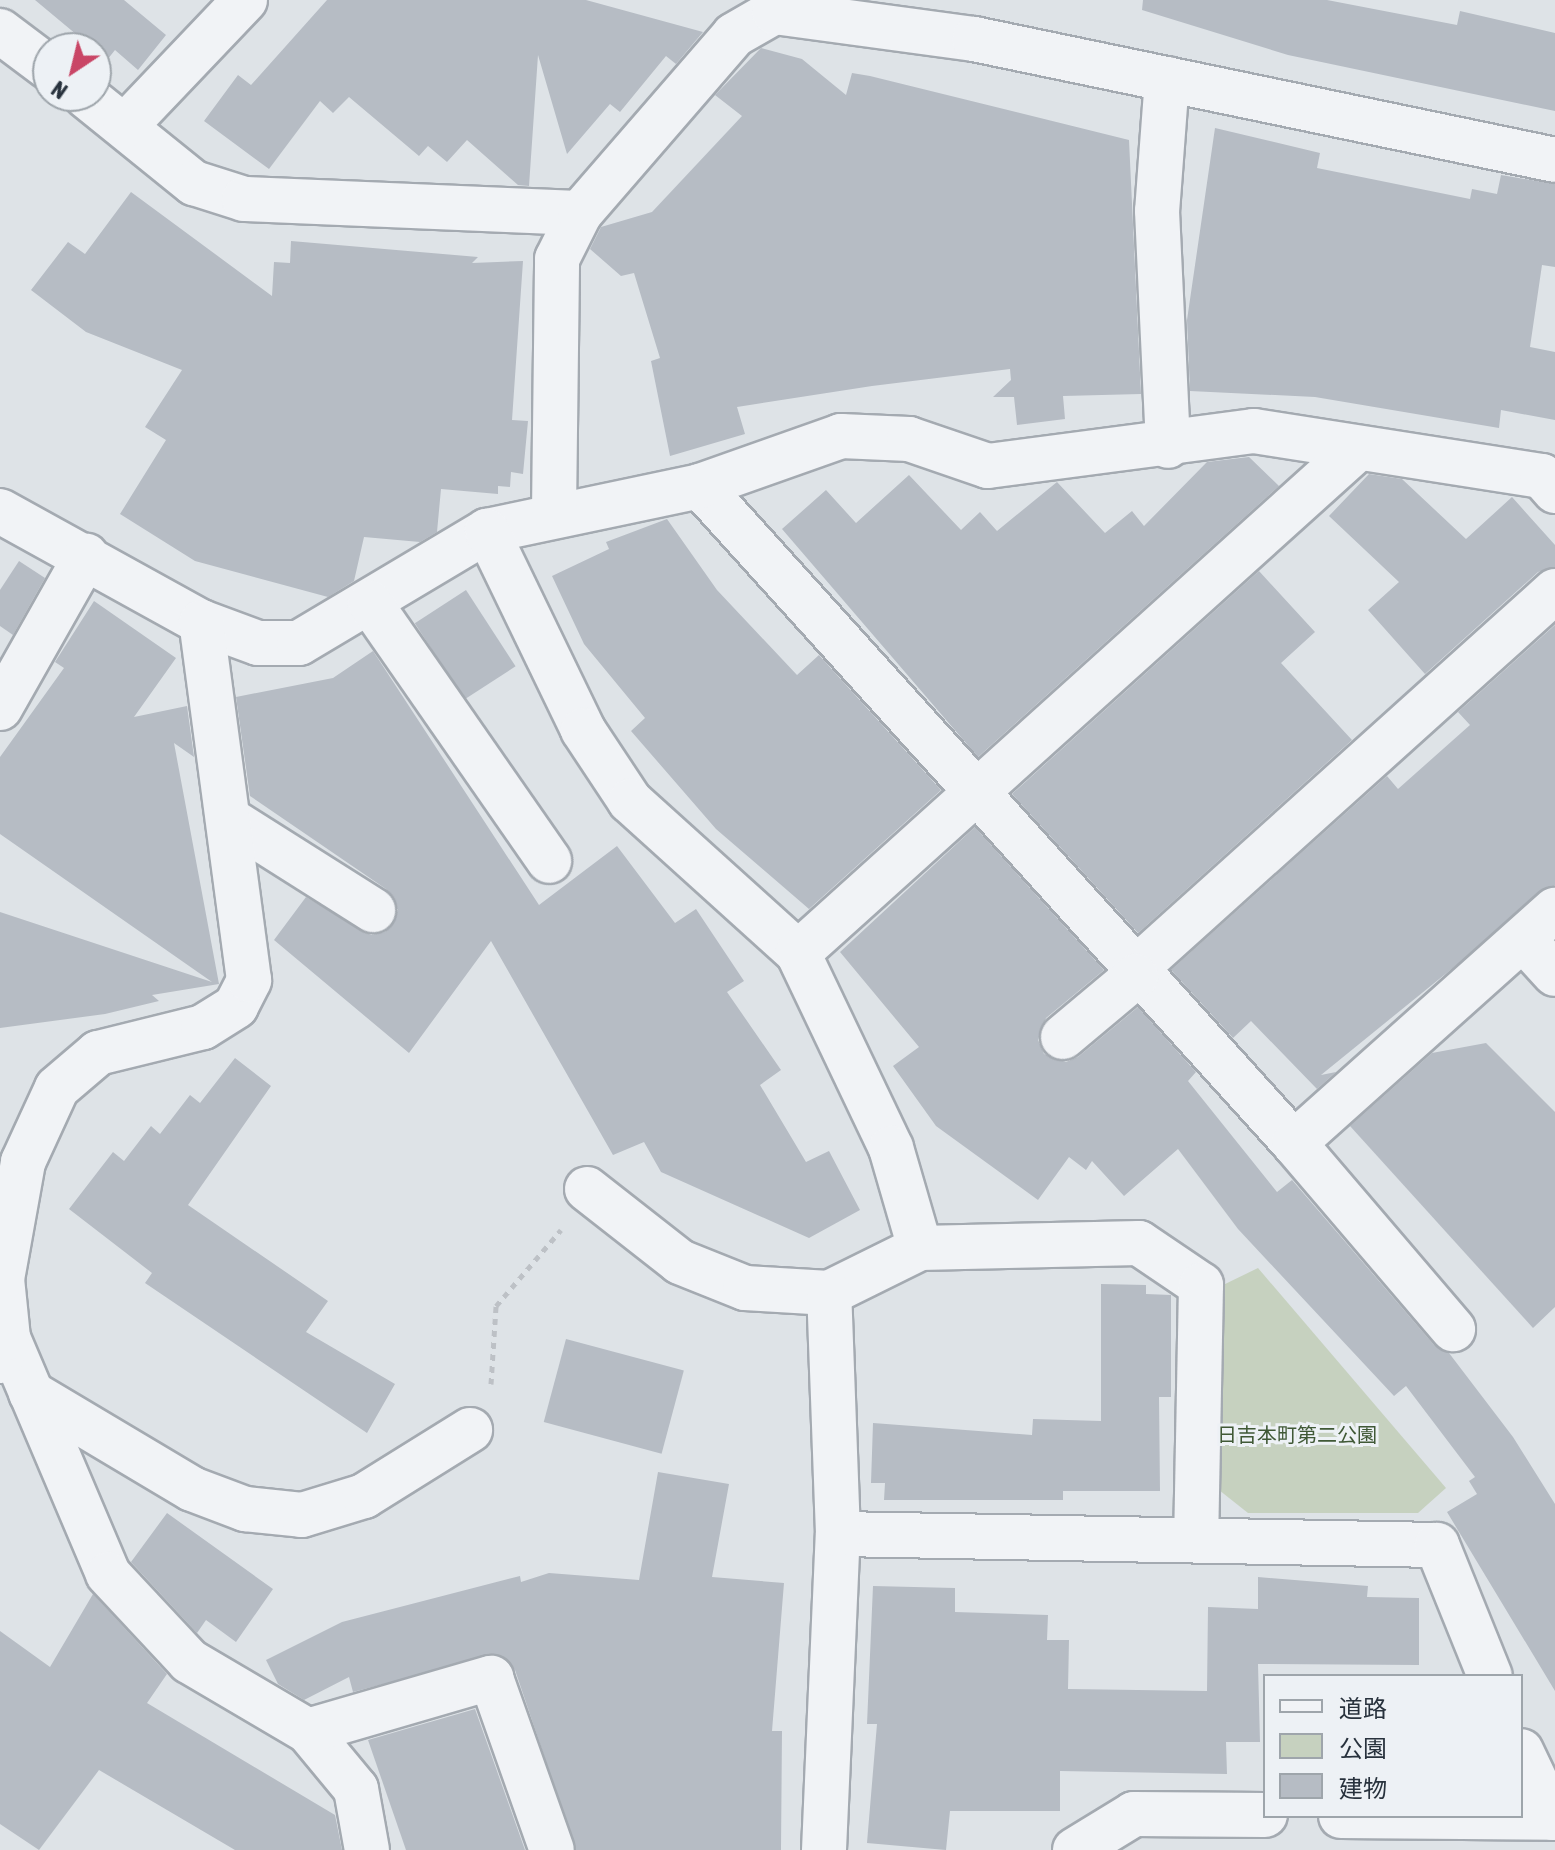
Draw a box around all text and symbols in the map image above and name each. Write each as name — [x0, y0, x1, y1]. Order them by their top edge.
north arrow — [32, 32, 112, 112]
text: N — [47, 76, 72, 104]
park label: 日吉本町第二公園 — [1217, 1422, 1377, 1446]
legend — [1263, 1674, 1523, 1818]
text: 道路 — [1339, 1695, 1387, 1722]
text: 公園 — [1339, 1735, 1387, 1762]
text: 建物 — [1339, 1775, 1387, 1802]

